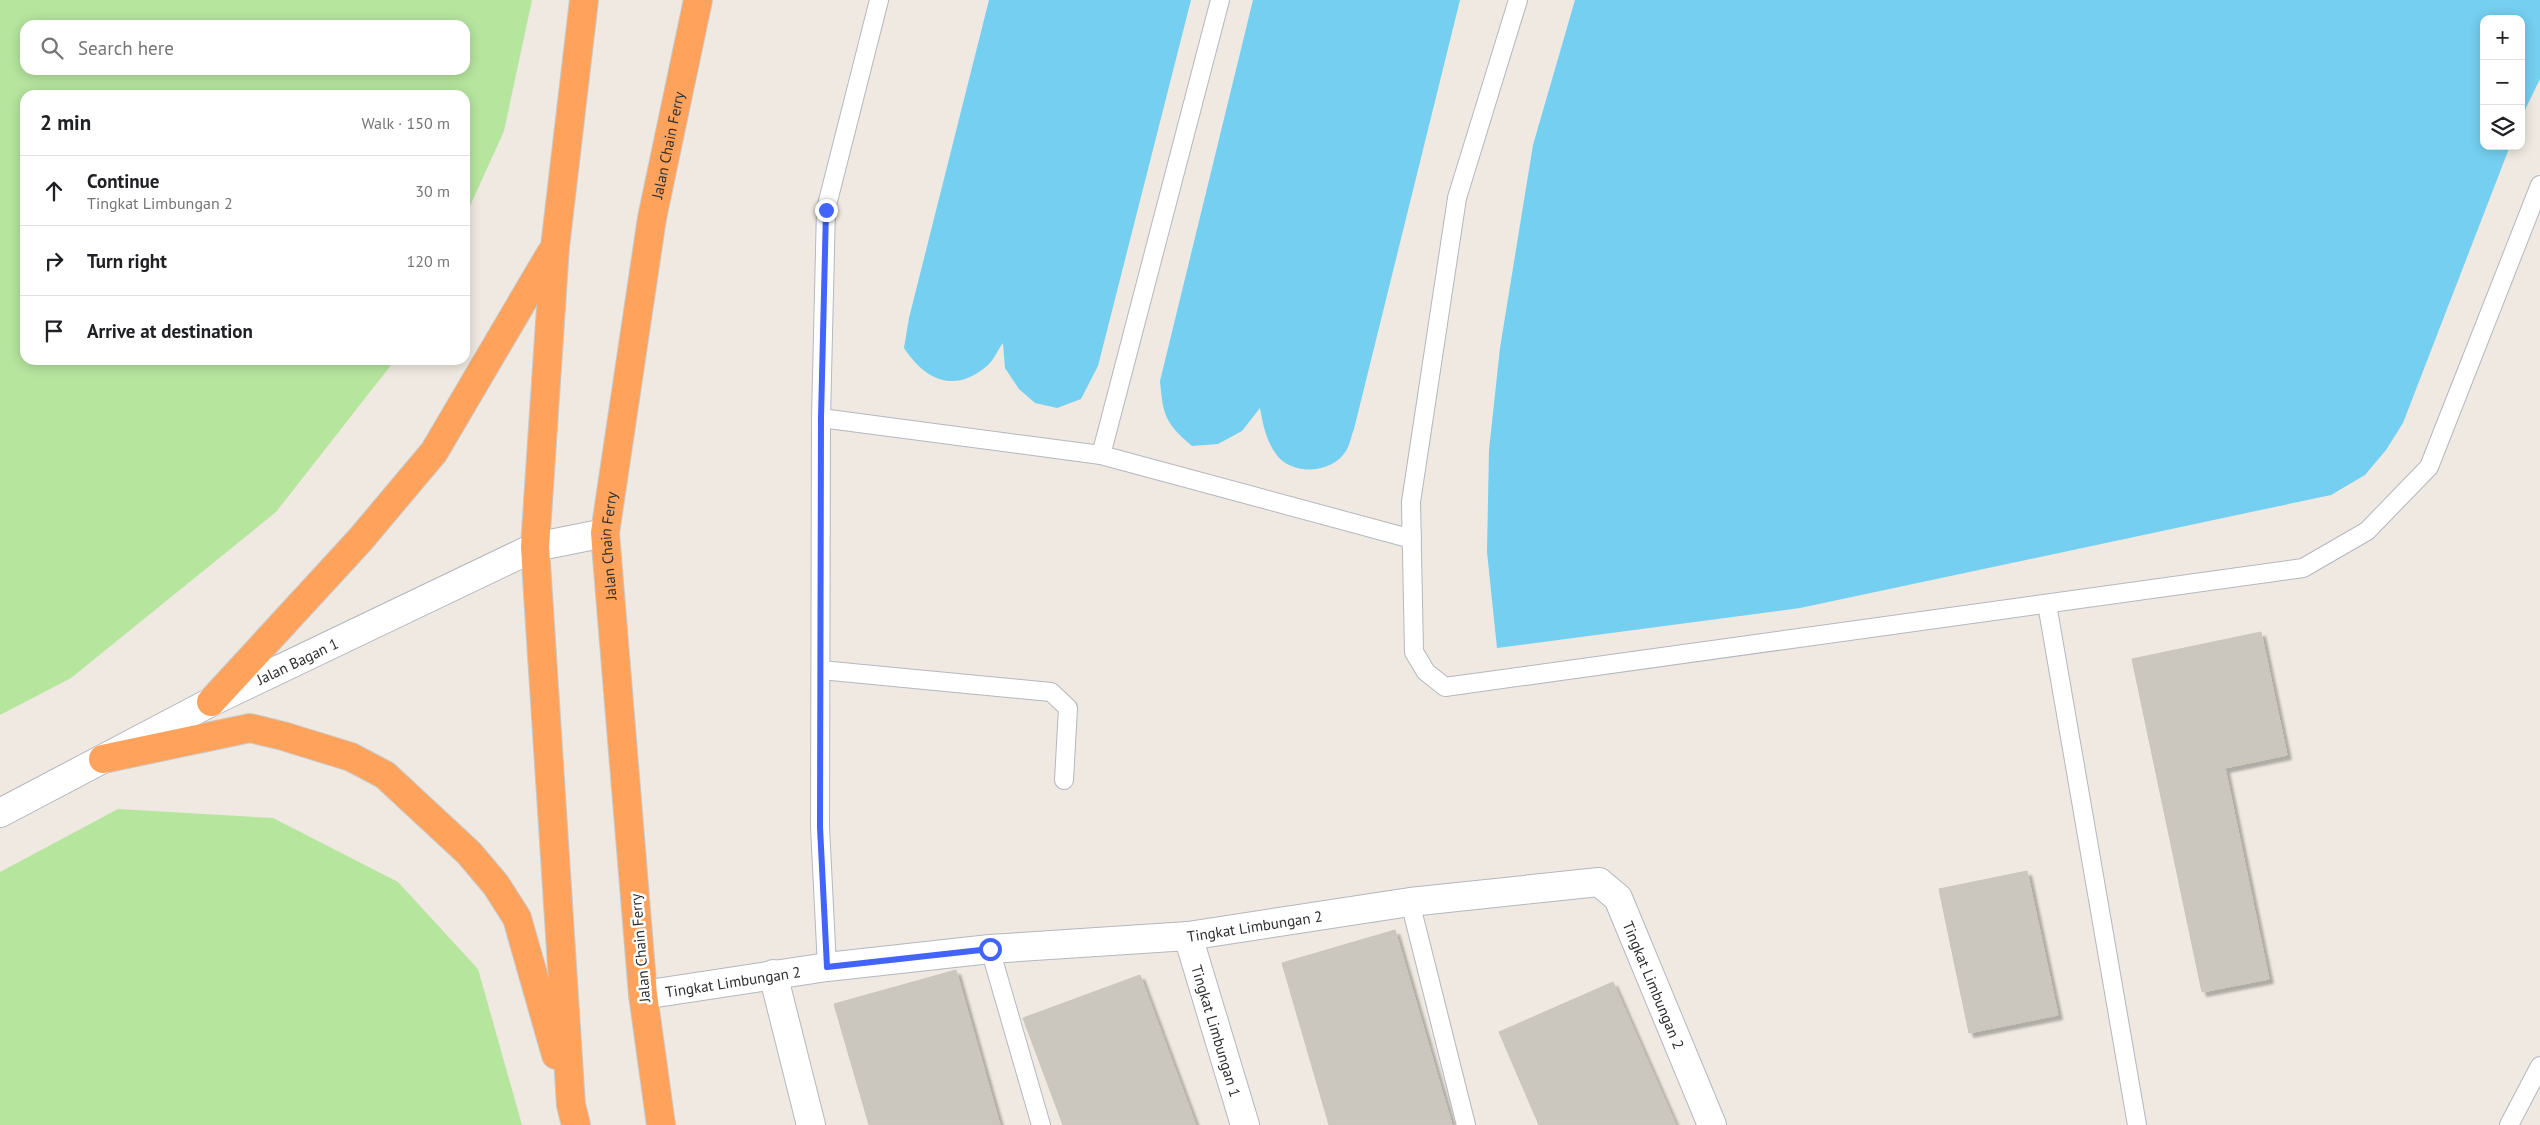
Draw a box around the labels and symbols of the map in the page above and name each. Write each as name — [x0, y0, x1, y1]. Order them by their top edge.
street label: Jalan Chain Ferry — [647, 90, 688, 201]
route end — [815, 199, 838, 222]
street label: Jalan Chain Ferry — [595, 490, 621, 602]
street label: Jalan Bagan 1 — [253, 633, 341, 689]
street label: Jalan Chain Ferry — [626, 893, 654, 1004]
street label: Tingkat Limbungan 2 — [1186, 906, 1324, 946]
street label: Tingkat Limbungan 2 — [1619, 918, 1689, 1052]
route start — [979, 938, 1002, 961]
street label: Tingkat Limbungan 2 — [664, 962, 802, 1001]
street label: Tingkat Limbungan 1 — [1188, 963, 1245, 1099]

